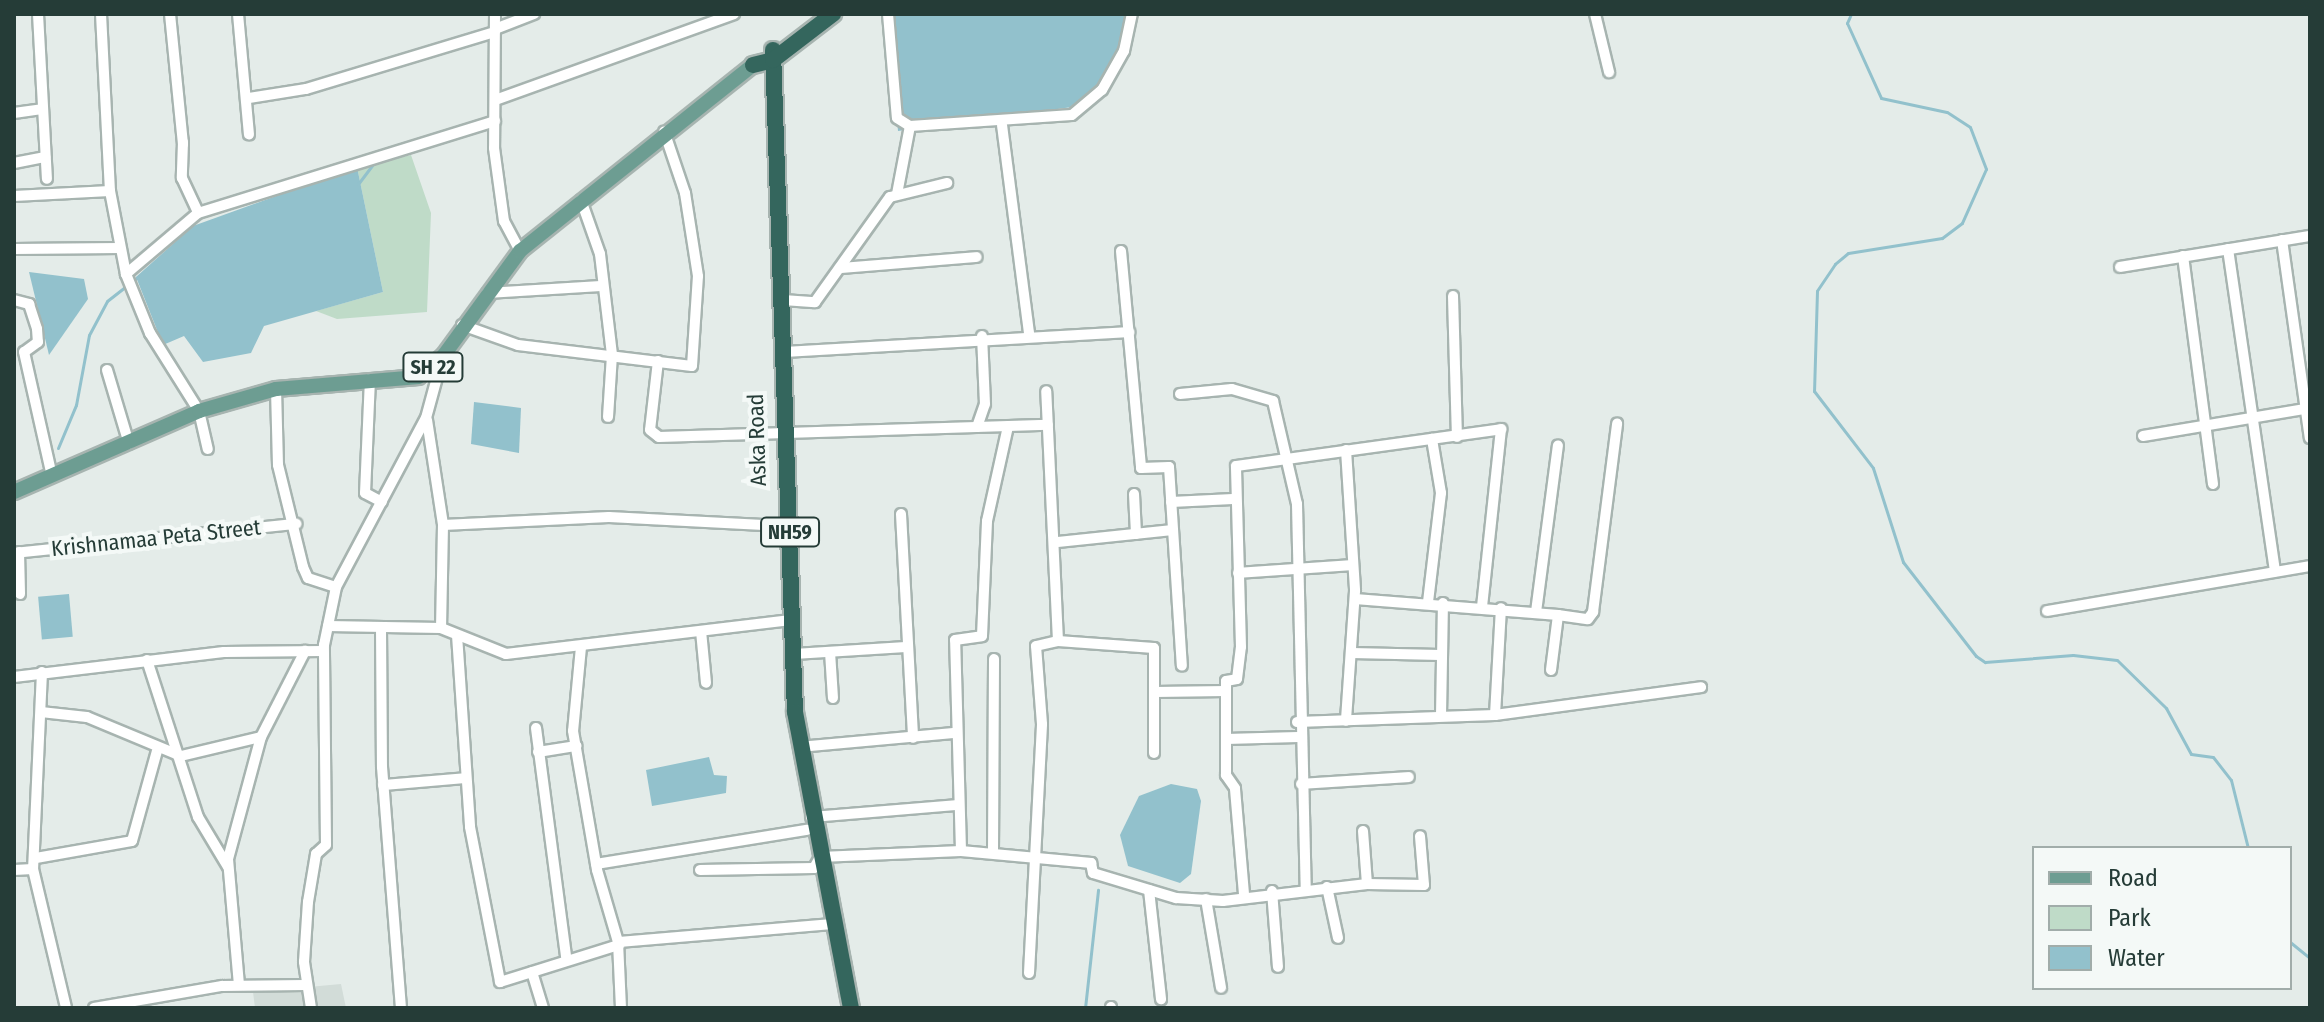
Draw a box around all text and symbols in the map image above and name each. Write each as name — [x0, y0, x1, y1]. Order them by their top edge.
road number: SH 22 — [401, 351, 465, 383]
street label: Aska Road — [742, 393, 772, 487]
street label: Krishnamaa Peta Street — [50, 514, 262, 562]
road number: NH59 — [760, 516, 820, 548]
legend — [2032, 846, 2292, 990]
text: Road — [2108, 864, 2158, 892]
text: Park — [2108, 904, 2151, 932]
text: Water — [2108, 944, 2165, 972]

